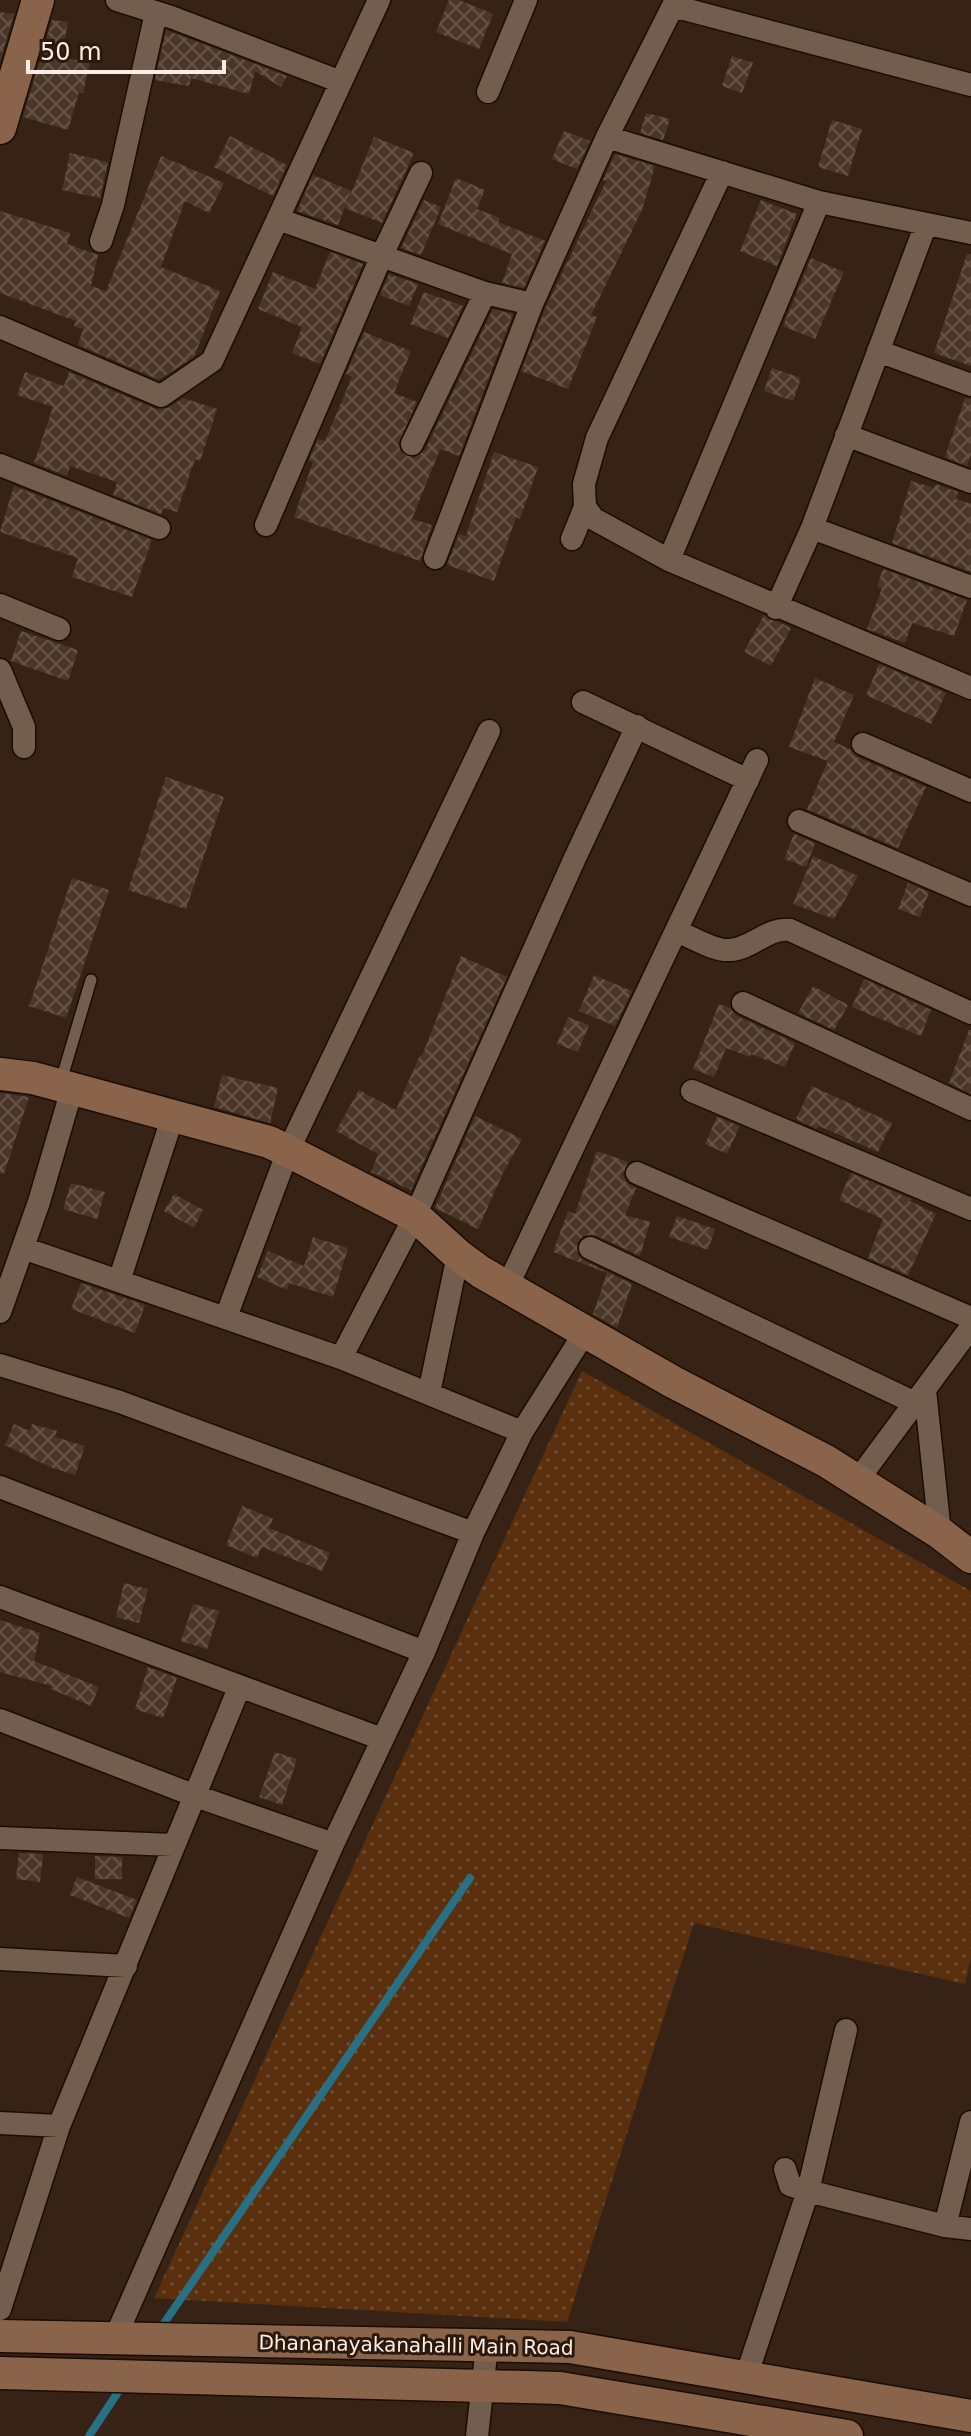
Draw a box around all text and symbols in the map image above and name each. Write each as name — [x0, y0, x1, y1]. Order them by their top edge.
scale bar — [28, 24, 224, 74]
text: 50 m — [40, 38, 102, 66]
street label: Dhananayakanahalli Main Road — [258, 2330, 574, 2360]

